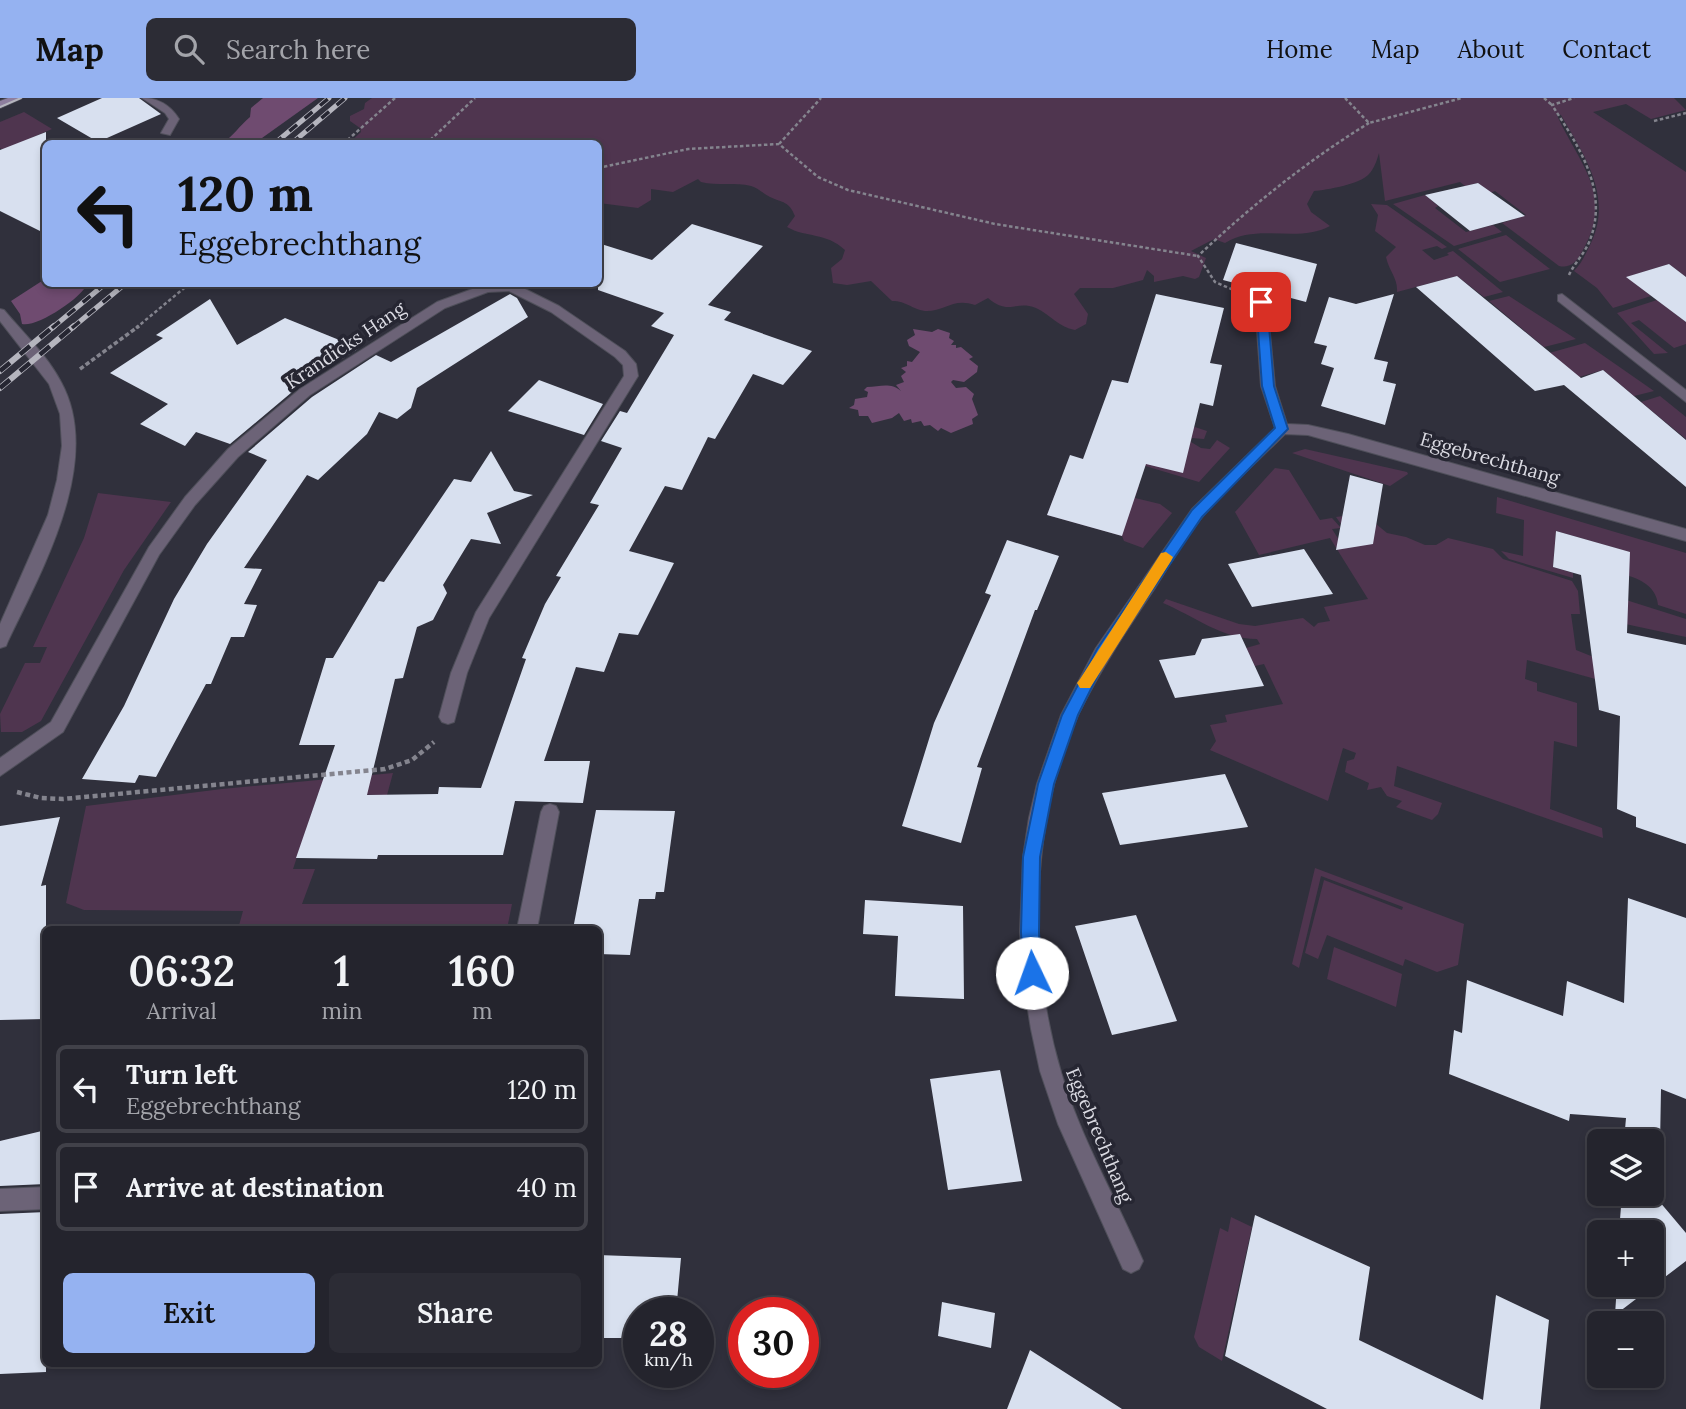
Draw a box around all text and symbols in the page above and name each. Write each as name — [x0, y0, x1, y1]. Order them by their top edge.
search box — [146, 18, 636, 81]
text: Map — [35, 28, 104, 70]
icon: search — [170, 30, 208, 68]
text: Search here — [226, 33, 370, 66]
text: Home — [1266, 34, 1333, 65]
text: Map — [1371, 34, 1420, 65]
text: About — [1458, 34, 1524, 65]
text: Contact — [1562, 34, 1651, 65]
text: 120 m — [178, 162, 313, 224]
icon: left — [63, 168, 154, 259]
text: Eggebrechthang — [178, 223, 421, 264]
pin — [1231, 272, 1291, 332]
icon: arrive — [1242, 283, 1280, 321]
street label: Krandicks Hang — [280, 296, 410, 394]
street label: Eggebrechthang — [1417, 427, 1563, 490]
position arrow — [995, 936, 1069, 1010]
text: 06:32 — [128, 944, 235, 998]
text: 1 — [334, 944, 350, 998]
text: 160 — [449, 944, 516, 998]
text: Arrival — [147, 996, 217, 1025]
text: min — [321, 996, 362, 1025]
text: m — [472, 996, 492, 1025]
text: Turn left — [126, 1058, 237, 1091]
street label: Eggebrechthang — [1061, 1064, 1139, 1207]
icon: left — [67, 1070, 105, 1108]
text: 120 m — [507, 1073, 577, 1106]
text: Eggebrechthang — [126, 1091, 301, 1120]
map controls — [1587, 1129, 1664, 1388]
button: layers — [1587, 1129, 1664, 1206]
icon: arrive — [67, 1168, 105, 1206]
text: Arrive at destination — [126, 1171, 384, 1204]
text: 40 m — [517, 1171, 577, 1204]
button: + — [1587, 1220, 1664, 1297]
button: Exit — [63, 1273, 315, 1353]
button: Share — [329, 1273, 581, 1353]
speed limit sign: 30 — [728, 1297, 819, 1388]
text: 28 — [649, 1311, 688, 1356]
button: − — [1587, 1311, 1664, 1388]
text: km/h — [644, 1348, 693, 1371]

